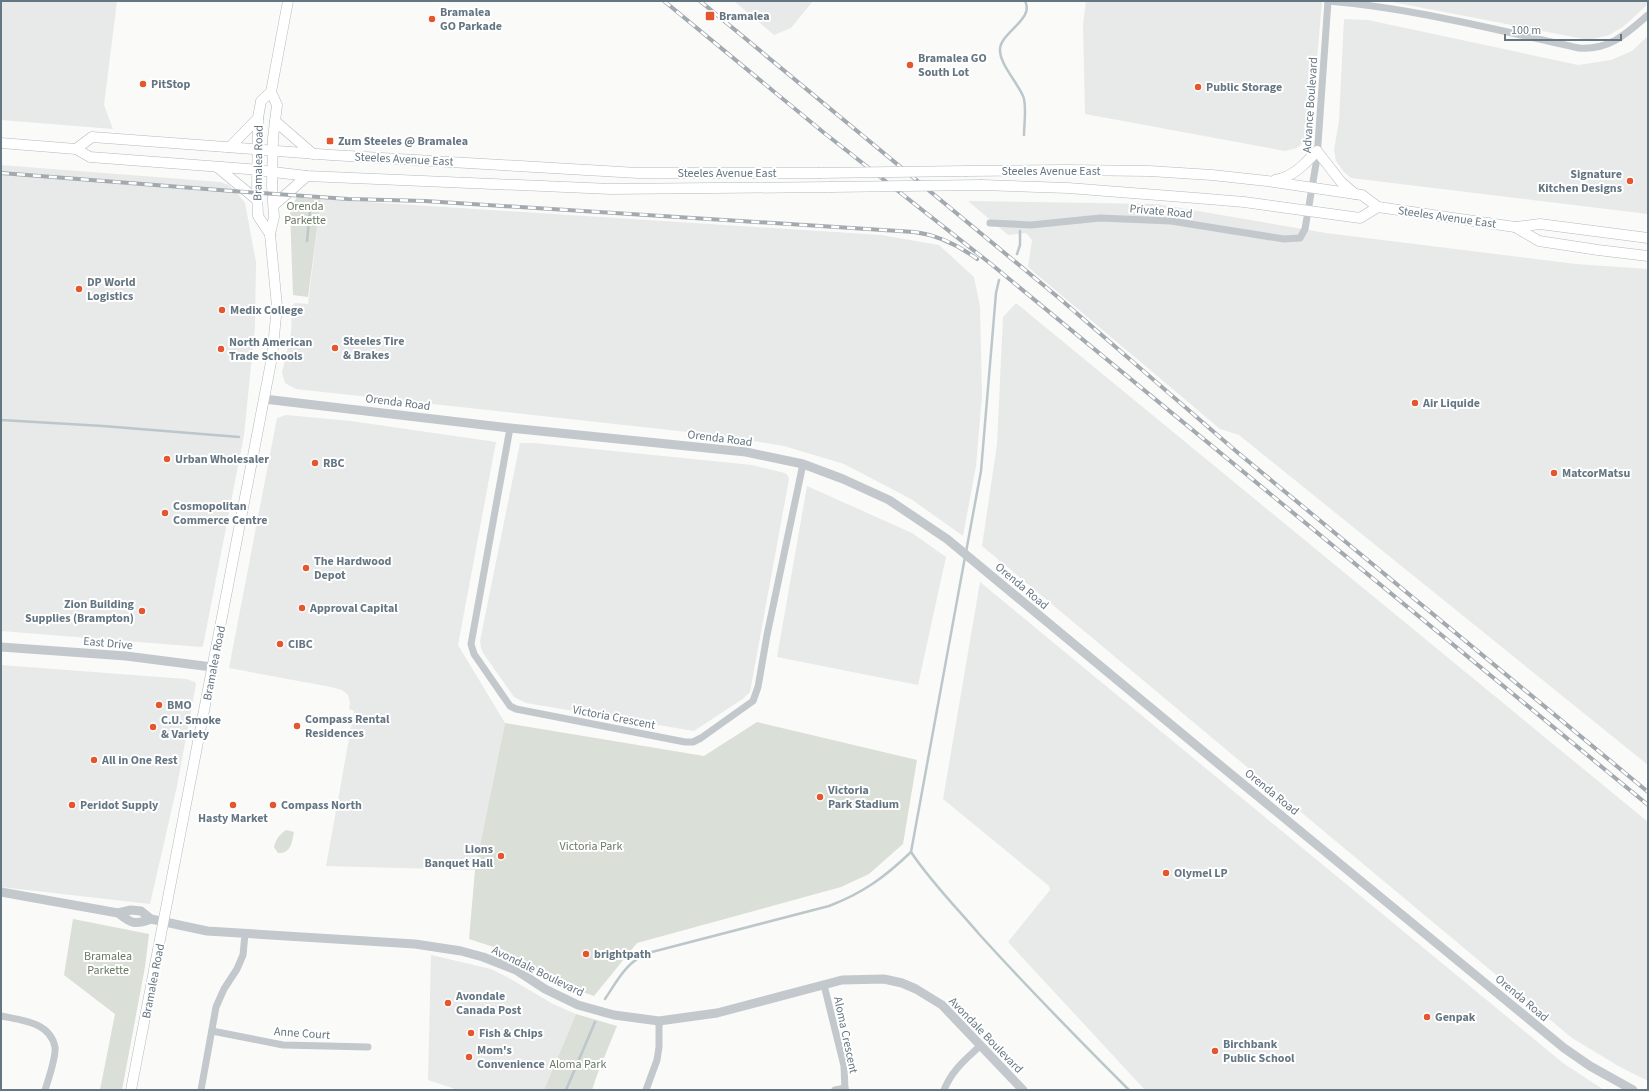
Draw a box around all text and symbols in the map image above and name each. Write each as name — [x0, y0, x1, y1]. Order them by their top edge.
place label: Bramalea GO Parkade — [440, 4, 502, 35]
place label: Bramalea — [719, 8, 769, 25]
marker: Bramalea — [704, 10, 716, 22]
marker: Bramalea GO Parkade — [427, 14, 437, 24]
scale bar — [1505, 16, 1621, 42]
text: 100 m — [1511, 22, 1541, 39]
place label: Bramalea GO South Lot — [918, 50, 987, 81]
street label: Advance Boulevard — [1299, 57, 1322, 154]
marker: Bramalea GO South Lot — [905, 60, 915, 70]
place label: PitStop — [151, 76, 190, 93]
marker: PitStop — [138, 79, 148, 89]
place label: Public Storage — [1206, 79, 1282, 96]
marker: Public Storage — [1193, 82, 1203, 92]
street label: Bramalea Road — [249, 125, 268, 201]
place label: Zum Steeles @ Bramalea — [338, 133, 468, 150]
marker: Zum Steeles @ Bramalea — [325, 136, 335, 146]
street label: Steeles Avenue East — [354, 148, 454, 171]
street label: Steeles Avenue East — [1002, 163, 1100, 180]
street label: Steeles Avenue East — [678, 165, 776, 182]
place label: Signature Kitchen Designs — [1538, 166, 1622, 197]
marker: Signature Kitchen Designs — [1625, 176, 1635, 186]
park label: Orenda Parkette — [284, 198, 326, 229]
street label: Private Road — [1129, 200, 1193, 223]
street label: Steeles Avenue East — [1397, 202, 1497, 233]
place label: DP World Logistics — [87, 274, 136, 305]
marker: DP World Logistics — [74, 284, 84, 294]
place label: Medix College — [230, 302, 303, 319]
marker: Medix College — [217, 305, 227, 315]
place label: Steeles Tire & Brakes — [343, 333, 404, 364]
place label: North American Trade Schools — [229, 334, 313, 365]
marker: Steeles Tire & Brakes — [330, 343, 340, 353]
marker: North American Trade Schools — [216, 344, 226, 354]
street label: Orenda Road — [364, 390, 431, 415]
place label: Air Liquide — [1422, 395, 1480, 412]
marker: Air Liquide — [1410, 398, 1420, 408]
street label: Orenda Road — [686, 426, 753, 451]
place label: Urban Wholesaler — [175, 451, 269, 468]
marker: Urban Wholesaler — [162, 454, 172, 464]
place label: RBC — [323, 455, 345, 472]
marker: RBC — [310, 458, 320, 468]
place label: MatcorMatsu — [1562, 465, 1630, 482]
marker: MatcorMatsu — [1549, 468, 1559, 478]
place label: Cosmopolitan Commerce Centre — [173, 498, 268, 529]
marker: Cosmopolitan Commerce Centre — [160, 508, 170, 518]
place label: The Hardwood Depot — [314, 553, 392, 584]
street label: Orenda Road — [991, 559, 1052, 614]
marker: The Hardwood Depot — [301, 563, 311, 573]
place label: Zion Building Supplies (Brampton) — [25, 596, 135, 627]
place label: Approval Capital — [309, 600, 398, 617]
marker: Approval Capital — [297, 603, 307, 613]
marker: Zion Building Supplies (Brampton) — [137, 606, 147, 616]
street label: Bramalea Road — [199, 624, 230, 702]
street label: East Drive — [82, 633, 133, 654]
place label: CIBC — [288, 636, 313, 653]
marker: CIBC — [275, 639, 285, 649]
place label: BMO — [167, 697, 192, 714]
marker: BMO — [154, 700, 164, 710]
street label: Victoria Crescent — [571, 701, 657, 734]
place label: Compass Rental Residences — [305, 711, 390, 742]
place label: C.U. Smoke & Variety — [161, 712, 221, 743]
marker: Compass Rental Residences — [292, 721, 302, 731]
marker: C.U. Smoke & Variety — [148, 722, 158, 732]
place label: All in One Rest — [101, 752, 178, 769]
marker: All in One Rest — [89, 755, 99, 765]
street label: Orenda Road — [1241, 765, 1302, 820]
place label: Victoria Park Stadium — [827, 782, 899, 813]
marker: Victoria Park Stadium — [815, 792, 825, 802]
place label: Peridot Supply — [80, 797, 159, 814]
place label: Compass North — [281, 797, 362, 814]
marker: Peridot Supply — [67, 800, 77, 810]
marker: Hasty Market — [228, 800, 238, 810]
marker: Compass North — [268, 800, 278, 810]
place label: Hasty Market — [198, 810, 268, 827]
park label: Victoria Park — [560, 838, 622, 855]
place label: Lions Banquet Hall — [424, 841, 494, 872]
marker: Lions Banquet Hall — [496, 851, 506, 861]
place label: Olymel LP — [1174, 865, 1228, 882]
marker: Olymel LP — [1161, 868, 1171, 878]
street label: Bramalea Road — [138, 942, 169, 1020]
street label: Avondale Boulevard — [489, 942, 587, 1001]
place label: brightpath — [594, 946, 651, 963]
park label: Bramalea Parkette — [84, 948, 132, 979]
marker: brightpath — [581, 949, 591, 959]
street label: Orenda Road — [1491, 971, 1552, 1026]
place label: Avondale Canada Post — [455, 988, 522, 1019]
street label: Avondale Boulevard — [945, 993, 1027, 1077]
street label: Aloma Crescent — [829, 995, 862, 1075]
marker: Avondale Canada Post — [443, 998, 453, 1008]
place label: Genpak — [1435, 1009, 1476, 1026]
marker: Genpak — [1422, 1012, 1432, 1022]
street label: Anne Court — [273, 1023, 331, 1044]
place label: Fish & Chips — [479, 1025, 543, 1042]
marker: Fish & Chips — [466, 1028, 476, 1038]
place label: Birchbank Public School — [1223, 1036, 1295, 1067]
place label: Mom's Convenience — [477, 1042, 545, 1073]
marker: Birchbank Public School — [1210, 1046, 1220, 1056]
marker: Mom's Convenience — [464, 1052, 474, 1062]
park label: Aloma Park — [550, 1056, 607, 1073]

